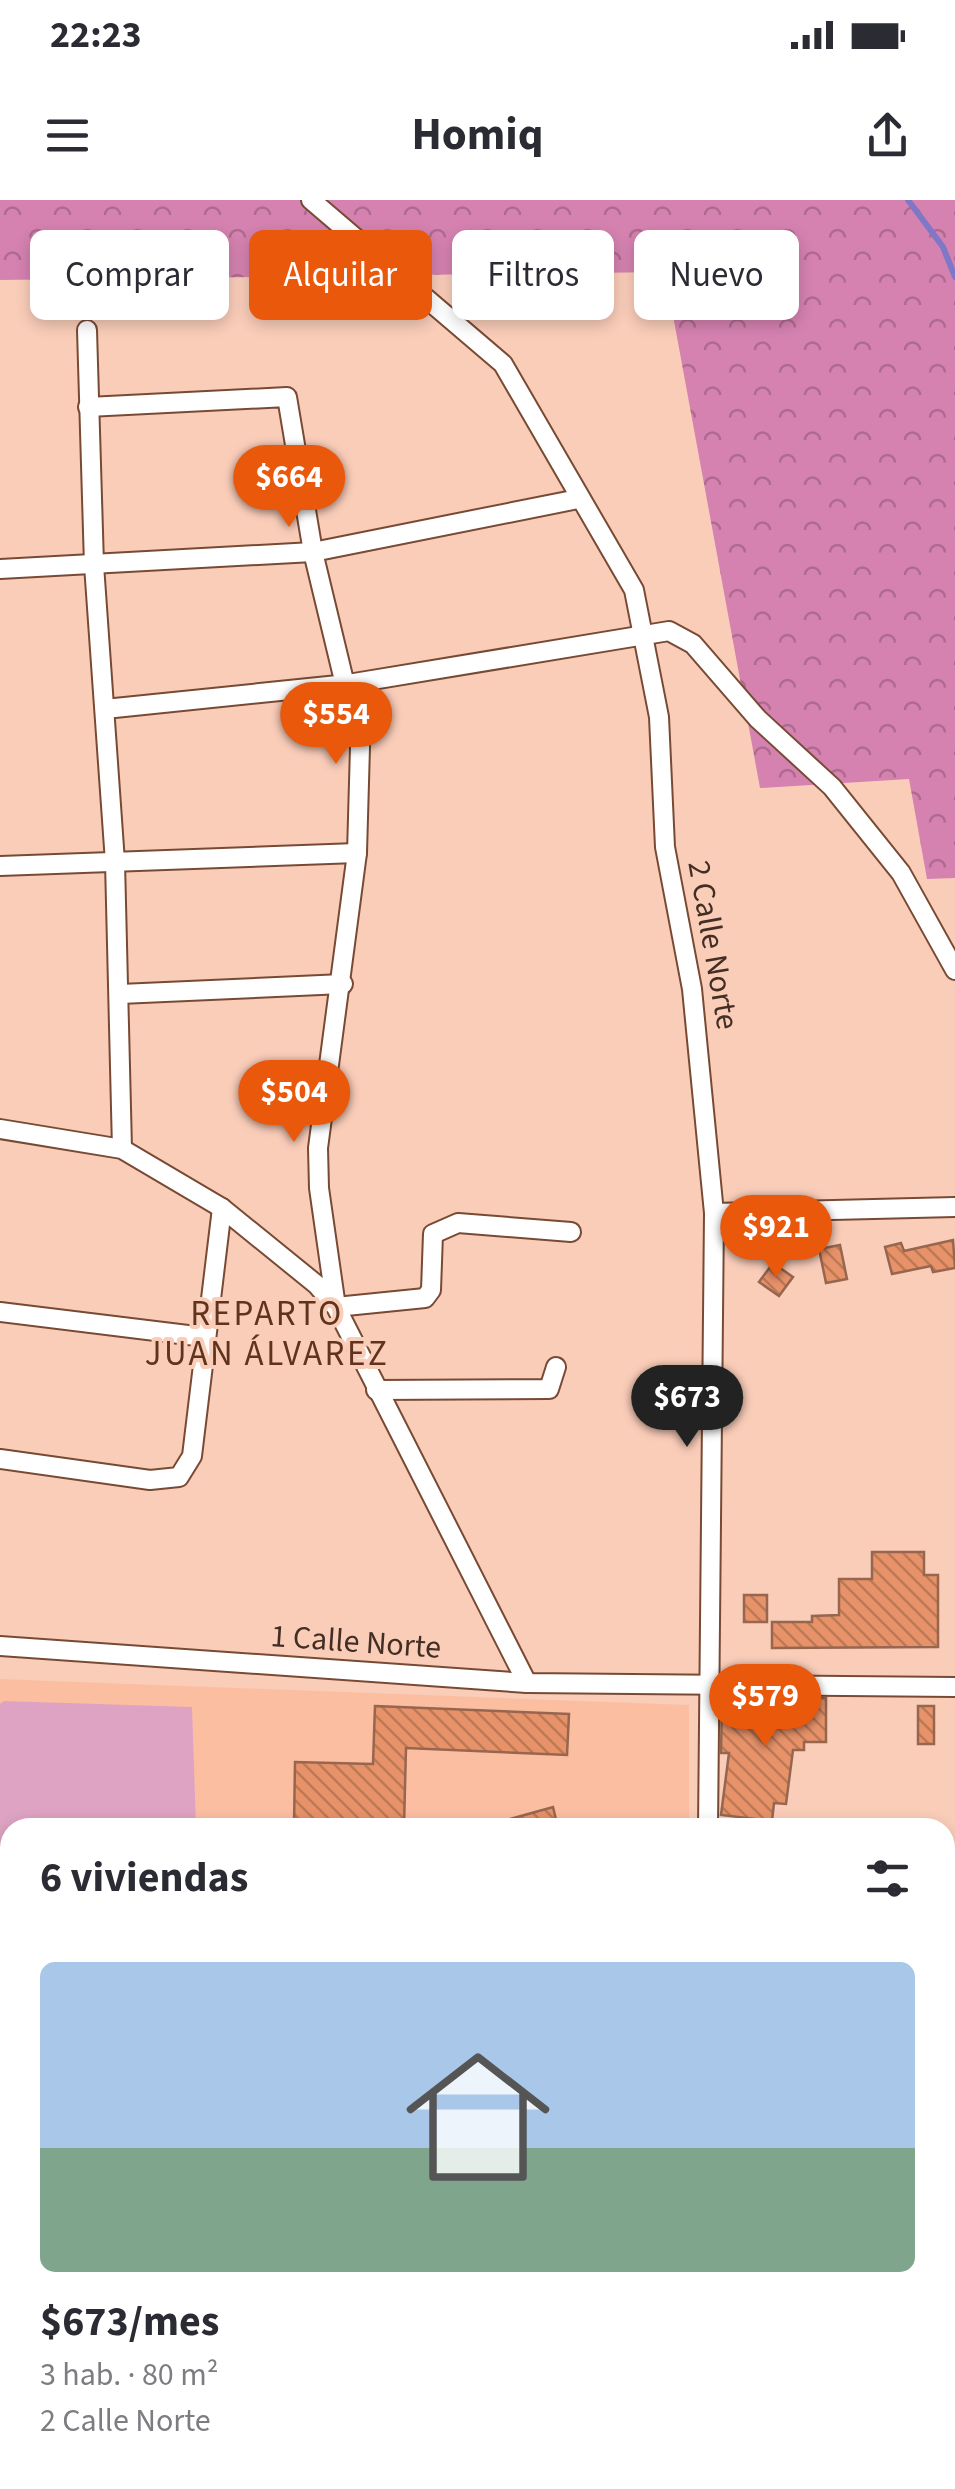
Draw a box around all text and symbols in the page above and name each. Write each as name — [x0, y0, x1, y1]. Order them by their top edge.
text: 22:23 — [50, 8, 142, 62]
text: Homiq — [411, 103, 544, 167]
icon: menu — [40, 108, 95, 163]
icon: share — [860, 108, 915, 163]
chip: Comprar — [30, 230, 229, 320]
chip: Alquilar — [249, 230, 432, 320]
chip: Filtros — [452, 230, 614, 320]
chip: Nuevo — [634, 230, 799, 320]
pin: $664 — [230, 445, 348, 530]
text: $664 — [255, 454, 323, 500]
pin: $554 — [277, 682, 395, 767]
text: $554 — [302, 691, 370, 737]
street label: 2 Calle Norte — [676, 857, 750, 1033]
pin: $504 — [235, 1060, 353, 1145]
text: $504 — [260, 1069, 328, 1115]
pin: $921 — [717, 1195, 835, 1280]
text: $921 — [742, 1204, 810, 1250]
district label: REPARTO JUAN ÁLVAREZ — [145, 1289, 389, 1379]
pin: $673 — [628, 1365, 746, 1450]
text: $673 — [653, 1374, 721, 1420]
street label: 1 Calle Norte — [269, 1613, 443, 1671]
pin: $579 — [706, 1664, 824, 1749]
text: $579 — [731, 1673, 799, 1719]
text: 6 viviendas — [40, 1848, 248, 1908]
icon: filters — [860, 1851, 915, 1906]
icon: home — [388, 2027, 568, 2207]
text: $673/mes — [40, 2292, 219, 2352]
text: 3 hab. · 80 m² — [40, 2352, 218, 2398]
text: 2 Calle Norte — [40, 2398, 211, 2444]

